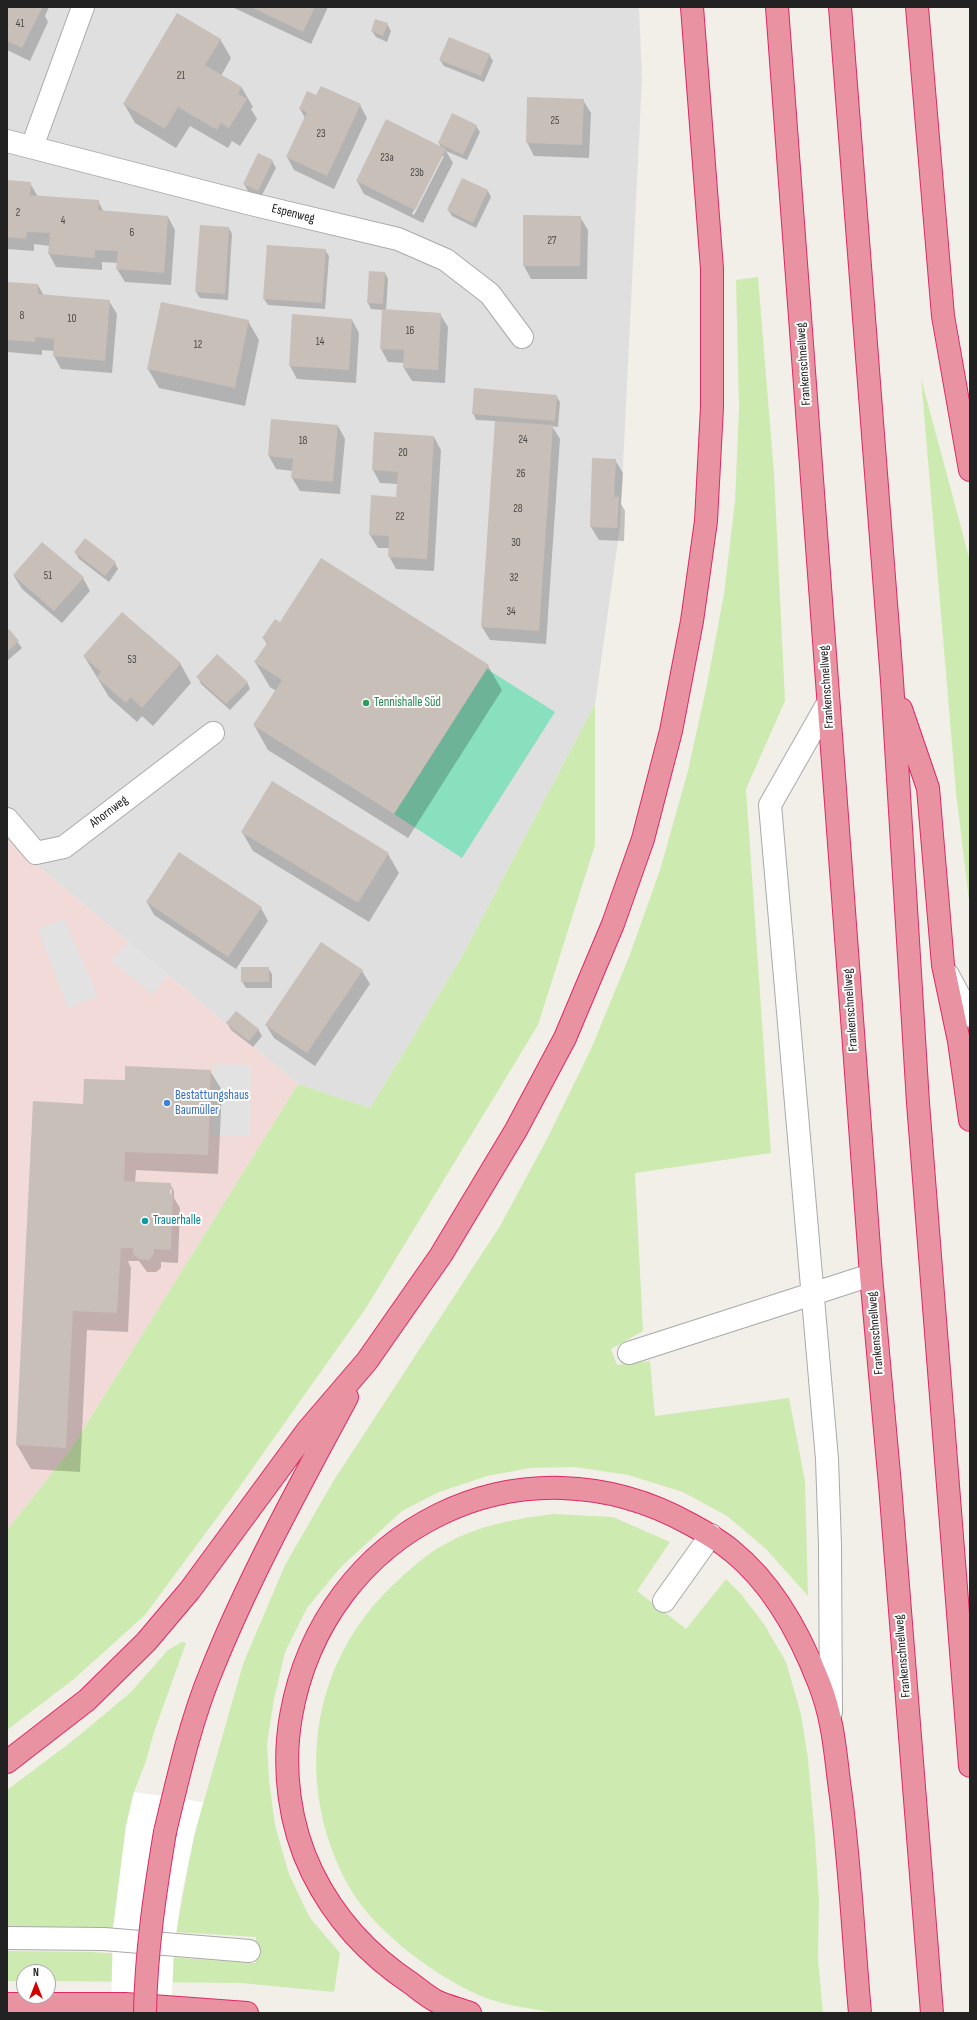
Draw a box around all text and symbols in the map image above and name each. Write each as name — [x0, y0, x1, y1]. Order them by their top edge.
house number: 41 — [16, 17, 24, 31]
house number: 21 — [177, 69, 185, 83]
house number: 25 — [551, 114, 559, 128]
house number: 23 — [316, 127, 326, 141]
house number: 23a — [380, 151, 394, 165]
house number: 23b — [410, 166, 424, 180]
street label: Espenweg — [270, 201, 316, 227]
house number: 2 — [16, 206, 20, 220]
house number: 4 — [61, 214, 65, 228]
house number: 6 — [130, 226, 134, 240]
house number: 27 — [548, 234, 556, 248]
house number: 8 — [20, 309, 24, 323]
house number: 10 — [68, 312, 76, 326]
street label: Frankenschnellweg — [793, 322, 815, 406]
house number: 16 — [406, 324, 414, 338]
house number: 14 — [316, 335, 324, 349]
house number: 12 — [194, 338, 202, 352]
house number: 24 — [518, 433, 528, 447]
house number: 18 — [299, 434, 307, 448]
house number: 20 — [398, 446, 408, 460]
house number: 26 — [516, 467, 526, 481]
house number: 28 — [513, 502, 523, 516]
house number: 22 — [395, 510, 405, 524]
house number: 30 — [511, 536, 521, 550]
house number: 51 — [44, 569, 52, 583]
house number: 32 — [509, 571, 519, 585]
house number: 34 — [506, 605, 516, 619]
street label: Frankenschnellweg — [816, 645, 838, 729]
house number: 53 — [127, 653, 137, 667]
place label: Tennishalle Süd — [374, 695, 441, 711]
marker: Tennishalle Süd — [361, 698, 371, 708]
street label: Ahornweg — [87, 793, 131, 831]
street label: Frankenschnellweg — [840, 968, 862, 1052]
place label: Bestattungshaus Baumüller — [175, 1088, 249, 1119]
marker: Bestattungshaus Baumüller — [162, 1098, 172, 1108]
place label: Trauerhalle — [153, 1213, 201, 1229]
marker: Trauerhalle — [140, 1216, 150, 1226]
street label: Frankenschnellweg — [865, 1291, 887, 1375]
street label: Frankenschnellweg — [892, 1614, 914, 1698]
north arrow — [16, 1964, 56, 2004]
text: N — [33, 1966, 39, 1979]

